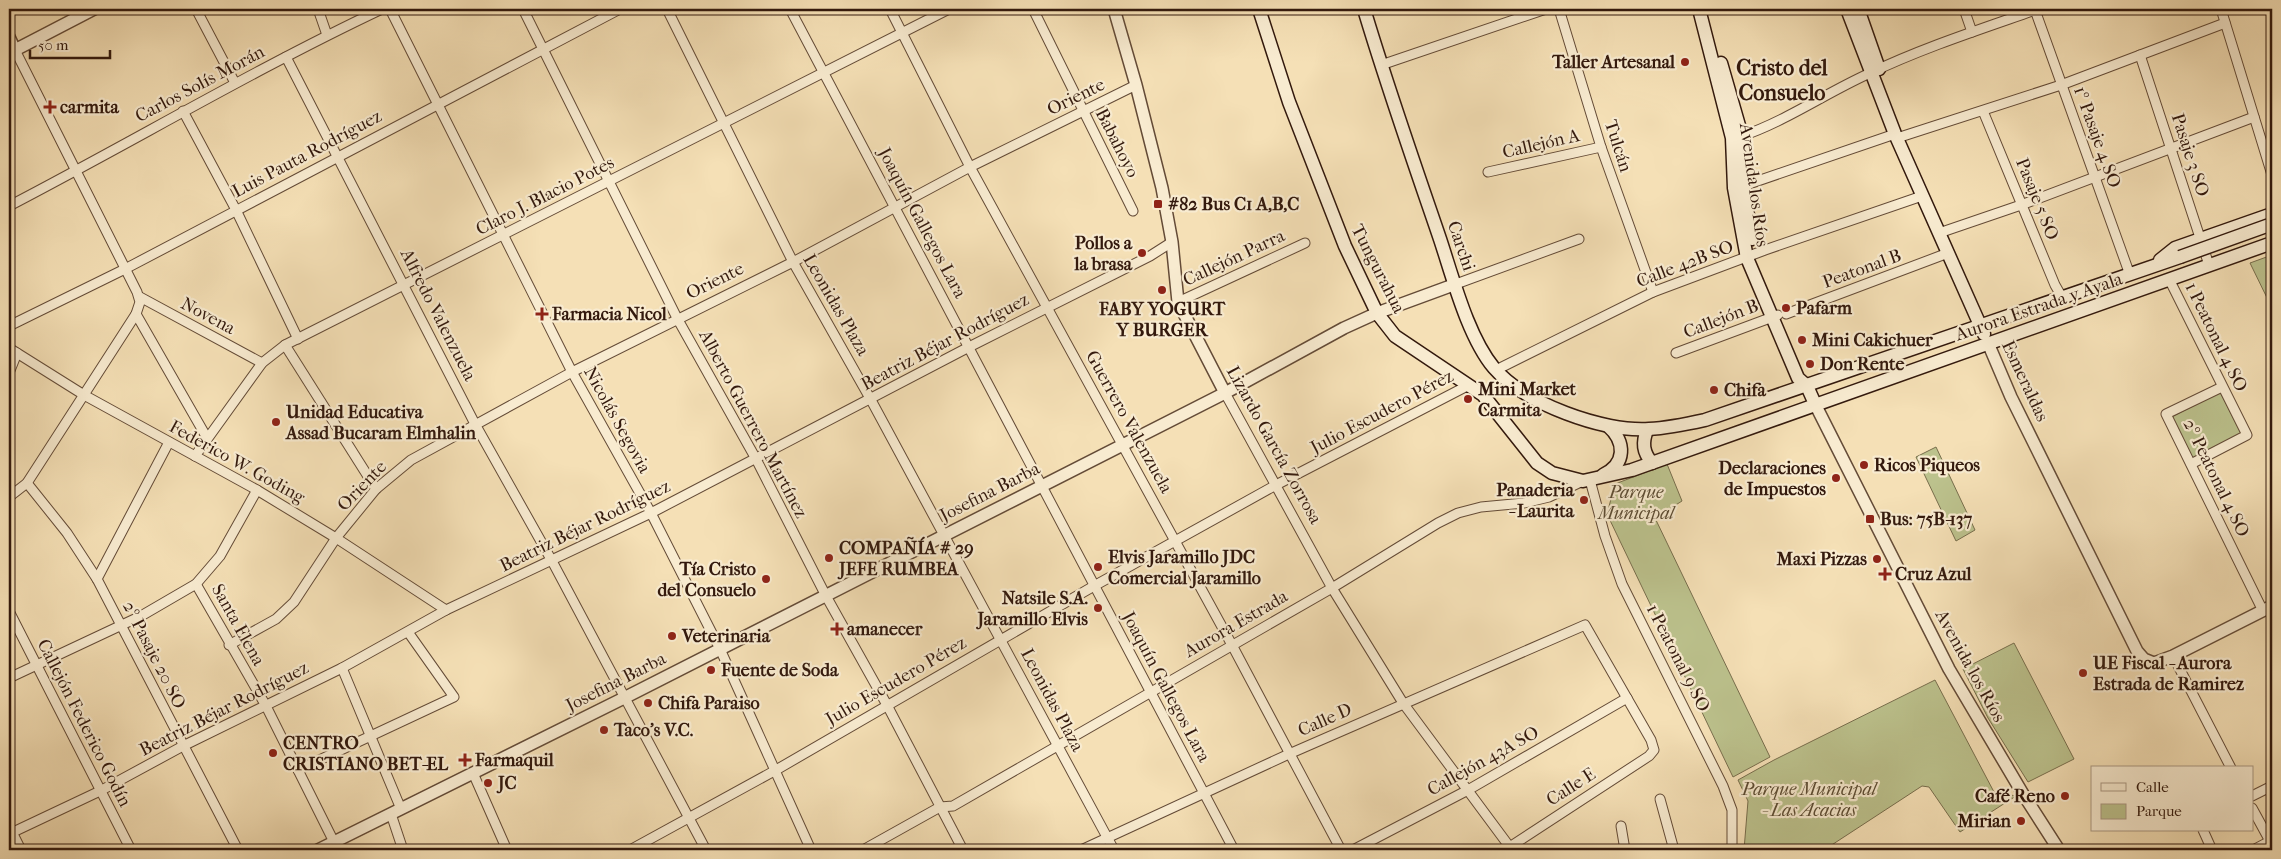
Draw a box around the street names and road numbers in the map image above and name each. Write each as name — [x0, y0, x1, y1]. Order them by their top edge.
street label: Carlos Solís Morán — [132, 41, 269, 127]
street label: Oriente — [1044, 74, 1108, 120]
street label: 1º Pasaje 4 SO — [2069, 83, 2125, 191]
street label: Babahoyo — [1091, 105, 1143, 181]
street label: Luis Pauta Rodríguez — [229, 106, 385, 202]
street label: Pasaje 3 SO — [2167, 111, 2213, 199]
street label: Tulcán — [1600, 117, 1636, 175]
street label: Avenida los Ríos — [1735, 121, 1773, 249]
street label: Callejón A — [1500, 125, 1582, 163]
street label: Joaquín Gallegos Lara — [873, 142, 971, 302]
street label: Claro J. Blacio Potes — [472, 152, 618, 240]
street label: Pasaje 5 SO — [2011, 155, 2063, 243]
street label: Carchi — [1443, 218, 1480, 274]
street label: Tungurahua — [1347, 221, 1410, 317]
street label: Callejón Parra — [1180, 225, 1289, 291]
street label: Calle 42B SO — [1634, 236, 1736, 292]
street label: Alfredo Valenzuela — [395, 245, 481, 385]
street label: Peatonal B — [1820, 245, 1904, 293]
street label: Leonidas Plaza — [799, 251, 874, 360]
street label: Oriente — [683, 258, 747, 304]
street label: Aurora Estrada y Ayala — [1952, 268, 2126, 346]
street label: 1 Peatonal 4 SO — [2180, 279, 2252, 395]
street label: Beatriz Béjar Rodríguez — [858, 289, 1032, 395]
street label: Novena — [177, 293, 239, 339]
street label: Callejón B — [1680, 295, 1762, 343]
street label: Alberto Guerrero Martínez — [694, 325, 812, 522]
street label: Esmeraldas — [1997, 337, 2053, 425]
street label: Guerrero Valenzuela — [1081, 347, 1177, 498]
street label: Lizardo García Zorrosa — [1222, 362, 1326, 528]
street label: Nicolás Segovia — [579, 363, 655, 478]
street label: Julio Escudero Pérez — [1305, 366, 1457, 459]
street label: Federico W. Goding — [166, 416, 309, 508]
street label: 2º Peatonal 4 SO — [2178, 416, 2254, 540]
street label: Oriente — [333, 456, 391, 515]
street label: Josefina Barba — [935, 458, 1044, 527]
street label: Beatriz Béjar Rodríguez — [496, 476, 674, 576]
street label: Santa Elena — [207, 581, 269, 670]
street label: Aurora Estrada — [1180, 586, 1292, 663]
street label: 2º Pasaje 20 SO — [118, 598, 190, 712]
street label: 1 Peatonal 9 SO — [1642, 601, 1714, 715]
street label: Avenida los Ríos — [1930, 605, 2010, 726]
street label: Joaquín Gallegos Lara — [1117, 606, 1215, 766]
street label: Julio Escudero Pérez — [820, 632, 970, 731]
street label: Callejón Federico Godín — [33, 636, 136, 811]
street label: Leonidas Plaza — [1016, 645, 1088, 756]
street label: Josefina Barba — [561, 648, 670, 717]
street label: Beatriz Béjar Rodríguez — [136, 657, 312, 761]
street label: Calle D — [1295, 699, 1355, 741]
street label: Callejón 43A SO — [1424, 722, 1542, 800]
street label: Calle E — [1543, 763, 1599, 811]

